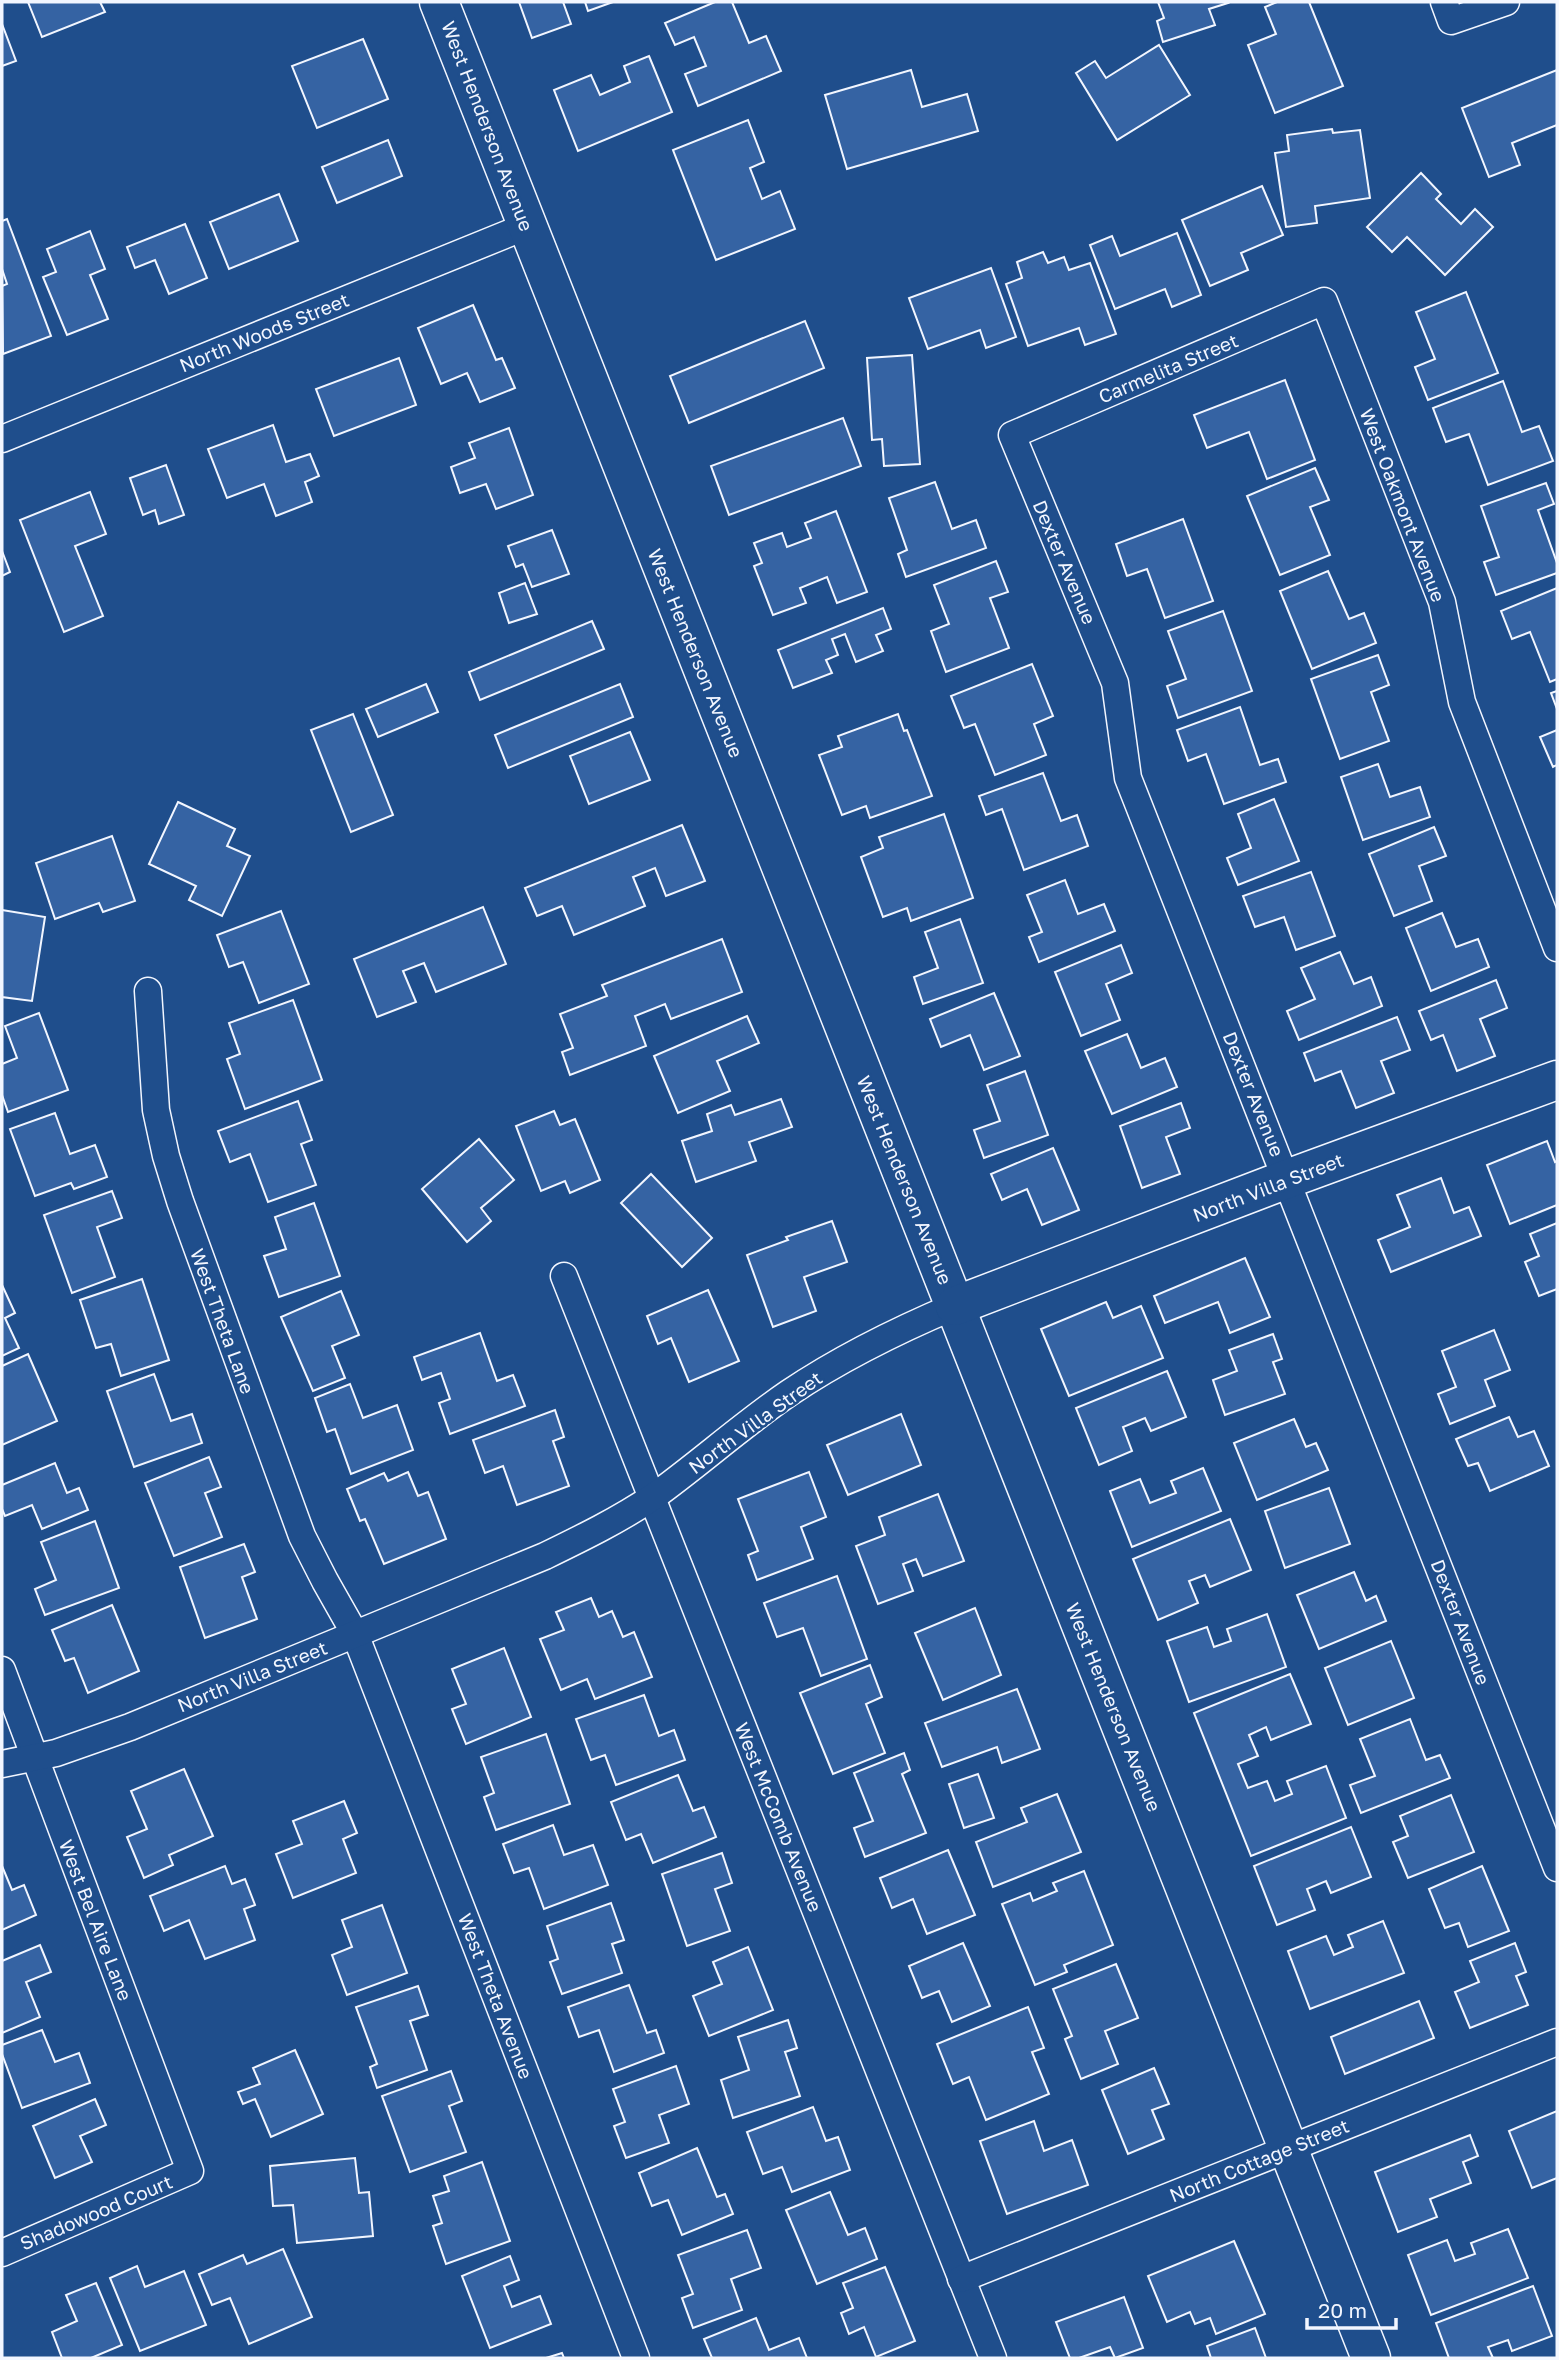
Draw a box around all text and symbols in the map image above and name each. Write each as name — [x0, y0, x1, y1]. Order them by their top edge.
street label: West Henderson Avenue — [437, 18, 539, 234]
street label: North Woods Street — [176, 287, 352, 377]
street label: Carmelita Street — [1095, 328, 1241, 408]
street label: West Oakmont Avenue — [1355, 405, 1451, 605]
street label: Dexter Avenue — [1029, 496, 1101, 628]
street label: West Henderson Avenue — [644, 545, 748, 761]
street label: Dexter Avenue — [1218, 1028, 1290, 1160]
street label: West Henderson Avenue — [853, 1072, 957, 1288]
street label: North Villa Street — [1189, 1148, 1347, 1226]
street label: West Theta Lane — [186, 1245, 260, 1397]
street label: North Villa Street — [684, 1366, 826, 1478]
street label: Dexter Avenue — [1426, 1556, 1496, 1688]
street label: West Henderson Avenue — [1062, 1599, 1166, 1815]
street label: North Villa Street — [174, 1635, 330, 1717]
street label: West McComb Avenue — [730, 1719, 828, 1915]
street label: West Bel Aire Lane — [55, 1836, 137, 2004]
street label: West Theta Avenue — [454, 1910, 538, 2082]
street label: North Cottage Street — [1166, 2113, 1352, 2207]
street label: Shadowood Court — [16, 2170, 176, 2254]
scale bar — [1307, 2286, 1396, 2330]
text: 20 m — [1318, 2297, 1367, 2323]

